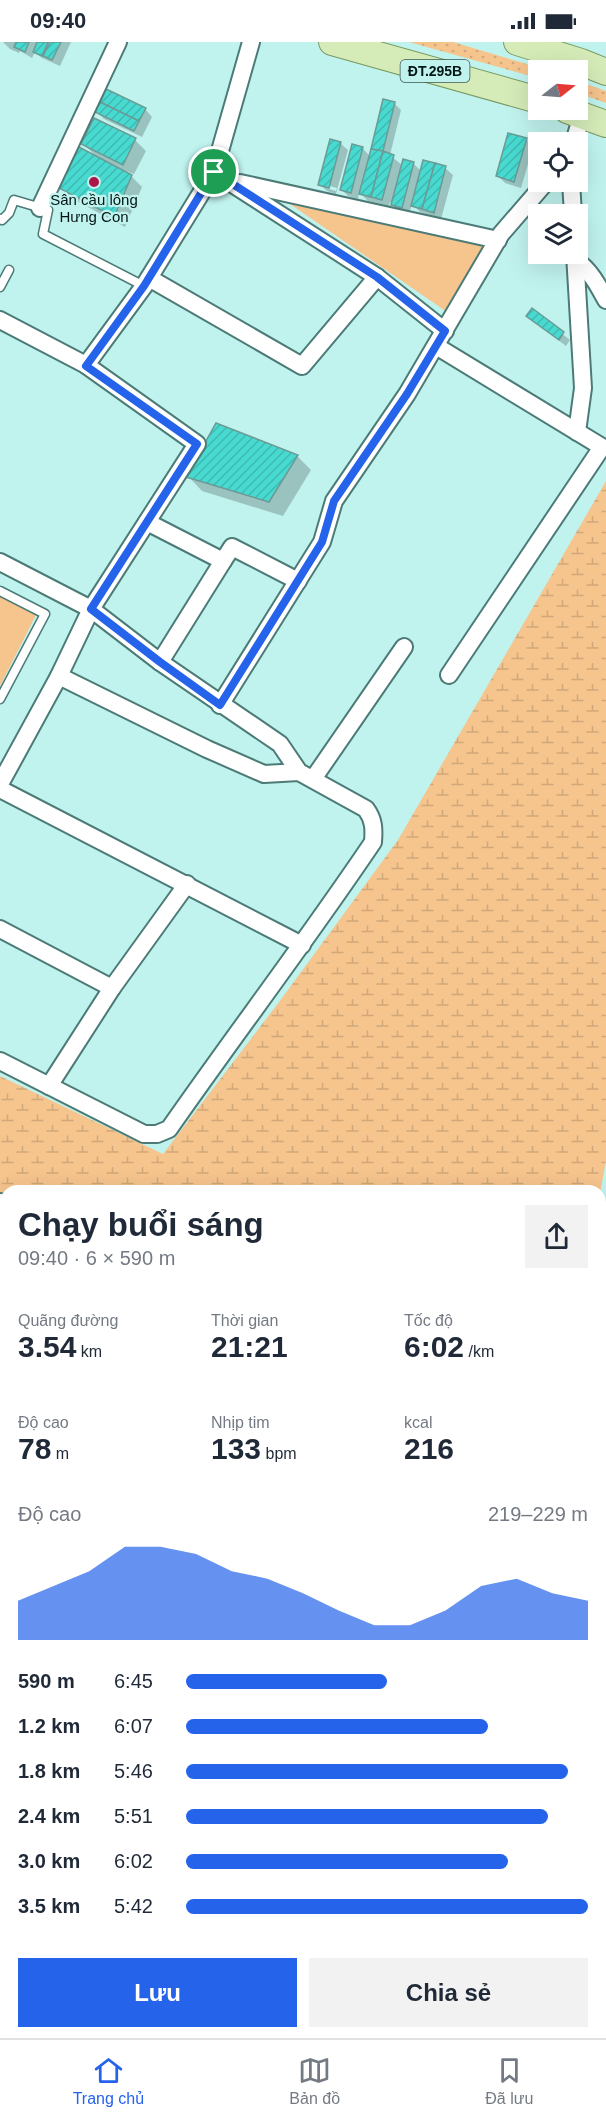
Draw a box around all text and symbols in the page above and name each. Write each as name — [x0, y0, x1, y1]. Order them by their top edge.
text: 09:40 — [30, 8, 86, 33]
road number: ĐT.295B — [400, 60, 470, 82]
north arrow — [528, 60, 588, 120]
map controls — [528, 60, 588, 264]
button: locate — [528, 132, 588, 192]
pin — [188, 146, 239, 197]
icon: arrive — [197, 155, 230, 188]
marker: Sân cầu lông Hưng Con — [87, 175, 101, 189]
place label: Sân cầu lông Hưng Con — [50, 191, 138, 225]
button: layers — [528, 204, 588, 264]
button: share — [525, 1205, 588, 1268]
text: Chạy buổi sáng — [18, 1206, 264, 1243]
text: 09:40 · 6 × 590 m — [18, 1247, 175, 1269]
text: Quãng đường — [18, 1312, 118, 1329]
text: Thời gian — [211, 1312, 278, 1329]
text: Tốc độ — [404, 1312, 453, 1329]
text: 3.54 — [18, 1330, 76, 1363]
text: 21:21 — [211, 1330, 288, 1363]
text: 6:02 — [404, 1330, 464, 1363]
text: km — [76, 1343, 102, 1360]
text: /km — [464, 1343, 494, 1360]
text: Độ cao — [18, 1414, 69, 1431]
text: Nhịp tim — [211, 1414, 270, 1431]
text: kcal — [404, 1414, 432, 1431]
text: 78 — [18, 1432, 51, 1465]
text: 133 — [211, 1432, 261, 1465]
text: 216 — [404, 1432, 454, 1465]
text: m — [51, 1445, 69, 1462]
text: bpm — [261, 1445, 297, 1462]
text: Độ cao — [18, 1503, 81, 1525]
text: 219–229 m — [488, 1503, 588, 1525]
text: 590 m — [18, 1670, 75, 1692]
text: 6:45 — [114, 1670, 153, 1692]
text: 1.2 km — [18, 1715, 80, 1737]
text: 6:07 — [114, 1715, 153, 1737]
text: 1.8 km — [18, 1760, 80, 1782]
text: 5:46 — [114, 1760, 153, 1782]
text: 2.4 km — [18, 1805, 80, 1827]
text: 5:51 — [114, 1805, 153, 1827]
text: 3.0 km — [18, 1850, 80, 1872]
text: 6:02 — [114, 1850, 153, 1872]
text: 3.5 km — [18, 1895, 80, 1917]
text: 5:42 — [114, 1895, 153, 1917]
button: Lưu — [18, 1958, 297, 2027]
button: Chia sẻ — [309, 1958, 588, 2027]
tab: Trang chủ — [73, 2054, 144, 2108]
tab: Bản đồ — [289, 2054, 340, 2108]
tab: Đã lưu — [485, 2054, 533, 2108]

